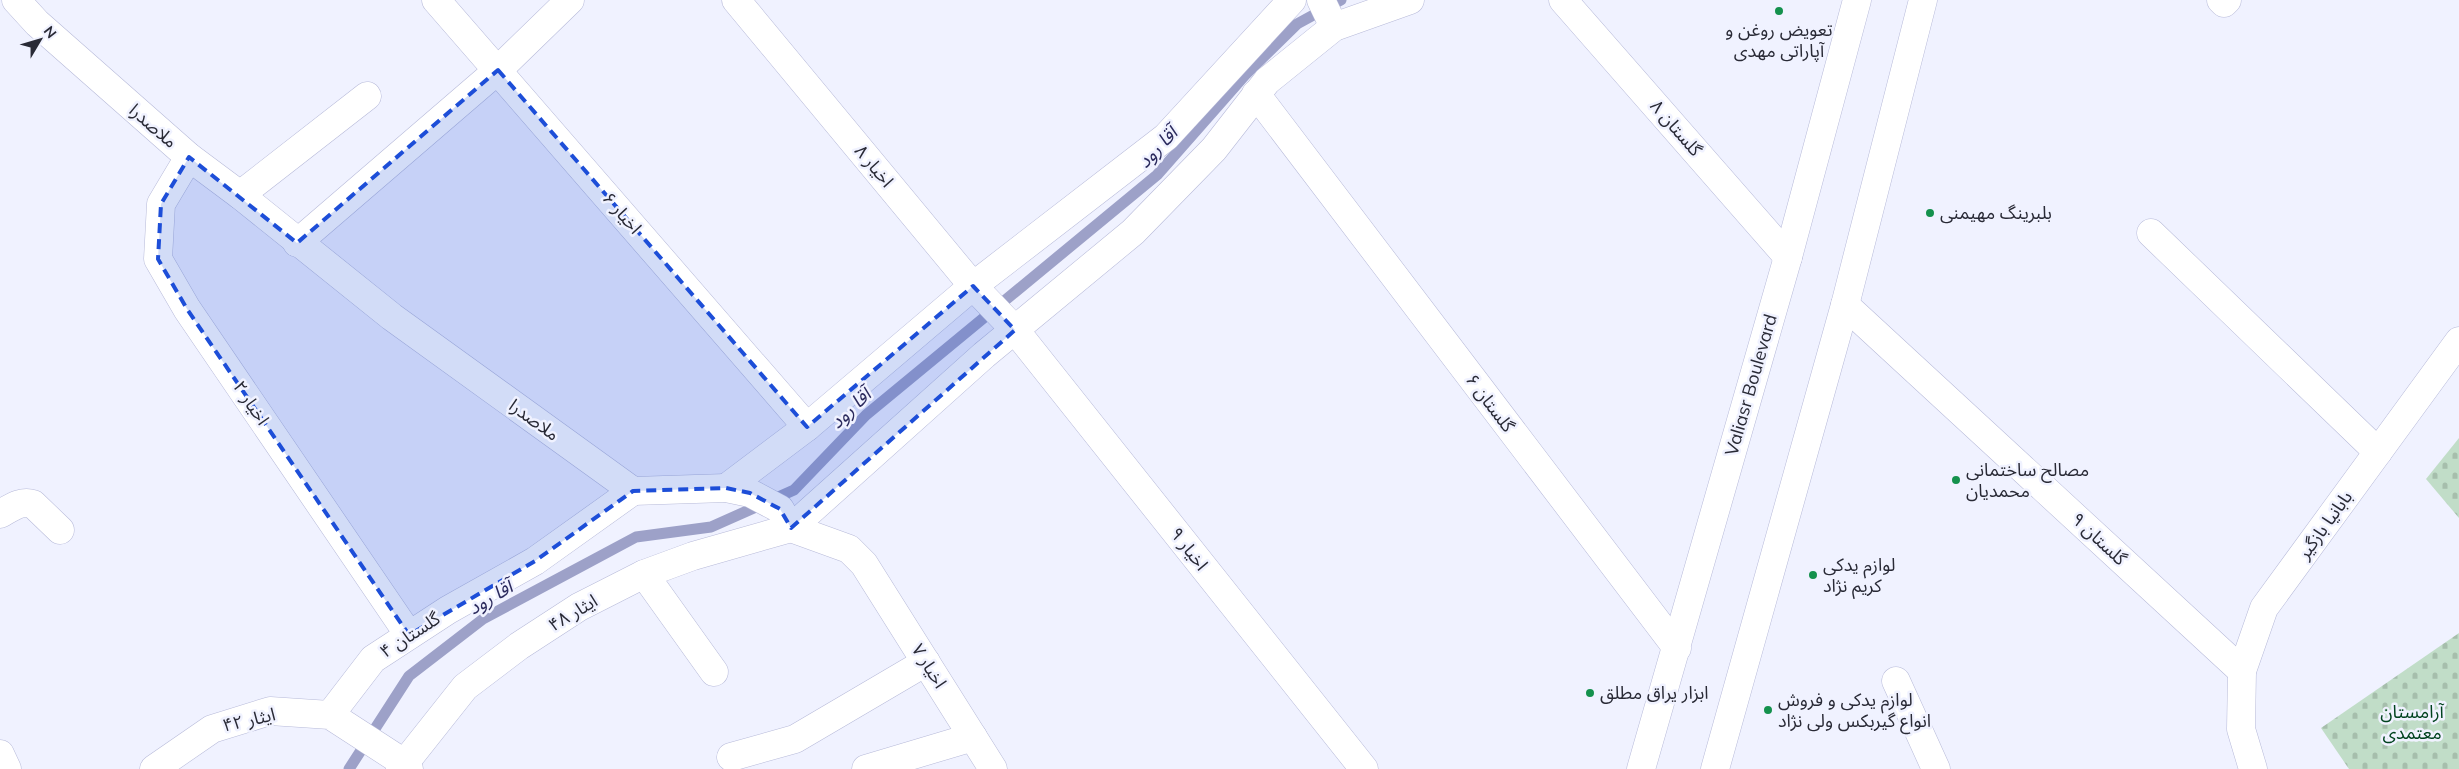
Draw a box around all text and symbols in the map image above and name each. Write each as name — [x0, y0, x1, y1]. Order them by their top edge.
marker: تعویض روغن و آپاراتی مهدی — [1773, 5, 1785, 17]
north arrow — [15, 15, 65, 65]
place label: تعویض روغن و آپاراتی مهدی — [1725, 18, 1833, 62]
text: N — [40, 22, 61, 42]
street label: گلستان ۸ — [1646, 95, 1708, 161]
street label: ملاصدرا — [124, 98, 182, 153]
water label: آقا رود — [1132, 118, 1185, 173]
street label: اخیار ۸ — [850, 140, 899, 192]
street label: اخیار ۶ — [598, 187, 647, 239]
place label: بلبرینگ مهیمنی — [1940, 201, 2052, 224]
marker: بلبرینگ مهیمنی — [1924, 207, 1936, 219]
street label: Valiasr Boulevard — [1719, 311, 1782, 458]
street label: گلستان ۶ — [1461, 369, 1520, 437]
street label: اخیار ۲ — [228, 376, 274, 429]
water label: آقا رود — [824, 380, 879, 433]
street label: ملاصدرا — [505, 394, 564, 446]
place label: مصالح ساختمانی محمدیان — [1966, 458, 2089, 502]
marker: مصالح ساختمانی محمدیان — [1950, 474, 1962, 486]
street label: بابانیا بازگیر — [2292, 486, 2357, 564]
street label: گلستان ۹ — [2067, 507, 2132, 570]
street label: اخیار ۹ — [1165, 523, 1213, 575]
place label: لوازم یدکی کریم نژاد — [1823, 553, 1895, 599]
marker: لوازم یدکی کریم نژاد — [1807, 569, 1819, 581]
water label: آقا رود — [463, 572, 521, 620]
street label: ایثار ۴۸ — [544, 589, 602, 636]
street label: گلستان ۴ — [375, 606, 445, 663]
street label: اخیار ۷ — [907, 639, 952, 692]
place label: ابزار یراق مطلق — [1600, 681, 1709, 704]
marker: ابزار یراق مطلق — [1584, 687, 1596, 699]
place label: لوازم یدکی و فروش انواع گیربکس ولی نژاد — [1778, 688, 1931, 735]
park label: آرامستان معتمدی — [2380, 700, 2445, 744]
street label: ایثار ۴۲ — [220, 702, 278, 737]
marker: لوازم یدکی و فروش انواع گیربکس ولی نژاد — [1762, 704, 1774, 716]

